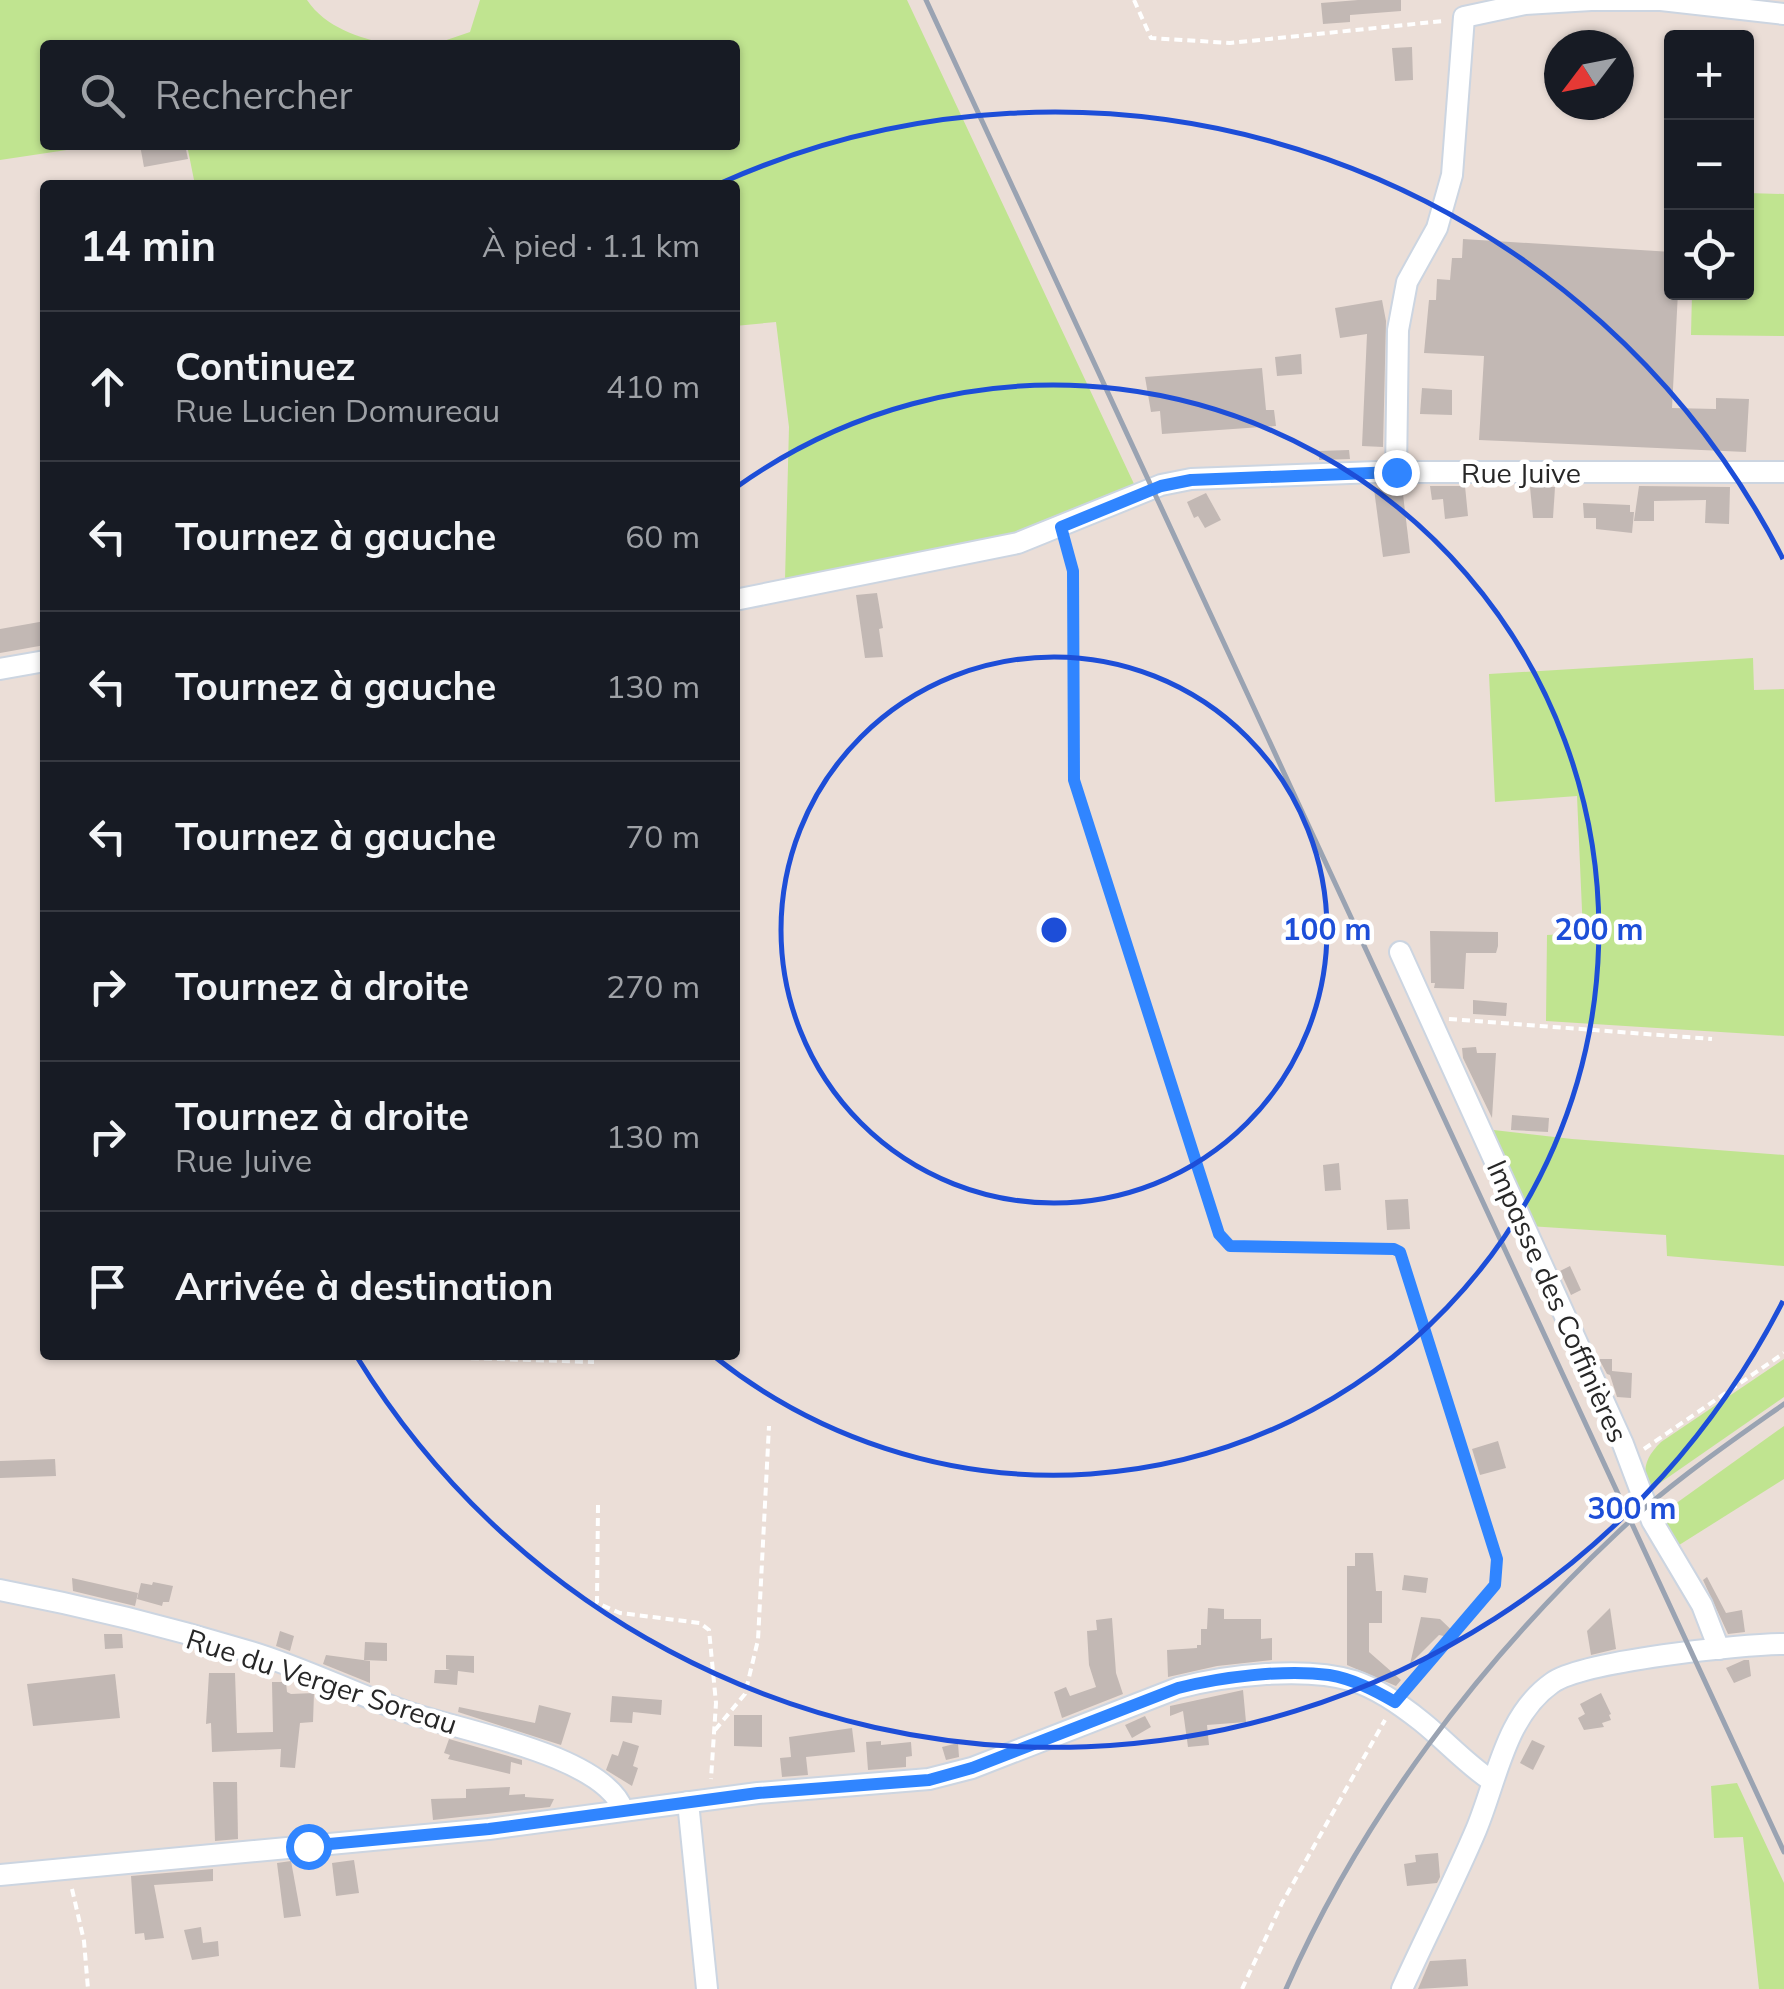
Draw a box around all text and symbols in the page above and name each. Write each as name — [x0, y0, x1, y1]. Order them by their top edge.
north arrow — [1544, 30, 1634, 120]
map controls — [1664, 30, 1754, 300]
button: + — [1664, 30, 1754, 120]
search box — [40, 40, 740, 150]
icon: search — [75, 68, 130, 123]
text: Rechercher — [155, 71, 352, 119]
button: − — [1664, 120, 1754, 210]
button: locate — [1664, 210, 1754, 300]
text: 14 min — [80, 219, 216, 272]
text: À pied · 1.1 km — [482, 225, 700, 265]
text: Continuez — [175, 342, 356, 390]
icon: ahead — [80, 359, 135, 414]
text: 410 m — [606, 366, 700, 406]
text: Rue Lucien Domureau — [175, 390, 500, 430]
route end — [1374, 450, 1420, 496]
street label: Rue Juive — [1461, 455, 1581, 490]
icon: left — [80, 509, 135, 564]
text: Tournez à gauche — [175, 512, 496, 560]
text: 60 m — [625, 516, 700, 556]
icon: left — [80, 659, 135, 714]
text: Tournez à gauche — [175, 662, 496, 710]
text: 130 m — [606, 666, 700, 706]
icon: left — [80, 809, 135, 864]
text: Tournez à gauche — [175, 812, 496, 860]
text: 70 m — [625, 816, 700, 856]
text: 100 m — [1282, 910, 1372, 948]
text: 200 m — [1554, 910, 1644, 948]
centre of rings — [1036, 912, 1072, 948]
icon: right — [80, 959, 135, 1014]
text: Tournez à droite — [175, 962, 469, 1010]
text: 270 m — [606, 966, 700, 1006]
text: Tournez à droite — [175, 1092, 469, 1140]
icon: right — [80, 1109, 135, 1164]
text: 130 m — [606, 1116, 700, 1156]
text: Rue Juive — [175, 1140, 312, 1180]
street label: Impasse des Coffinières — [1480, 1154, 1636, 1448]
icon: arrive — [80, 1259, 135, 1314]
text: Arrivée à destination — [175, 1262, 553, 1310]
text: 300 m — [1587, 1489, 1677, 1527]
street label: Rue du Verger Soreau — [182, 1621, 462, 1741]
route start — [286, 1824, 332, 1870]

